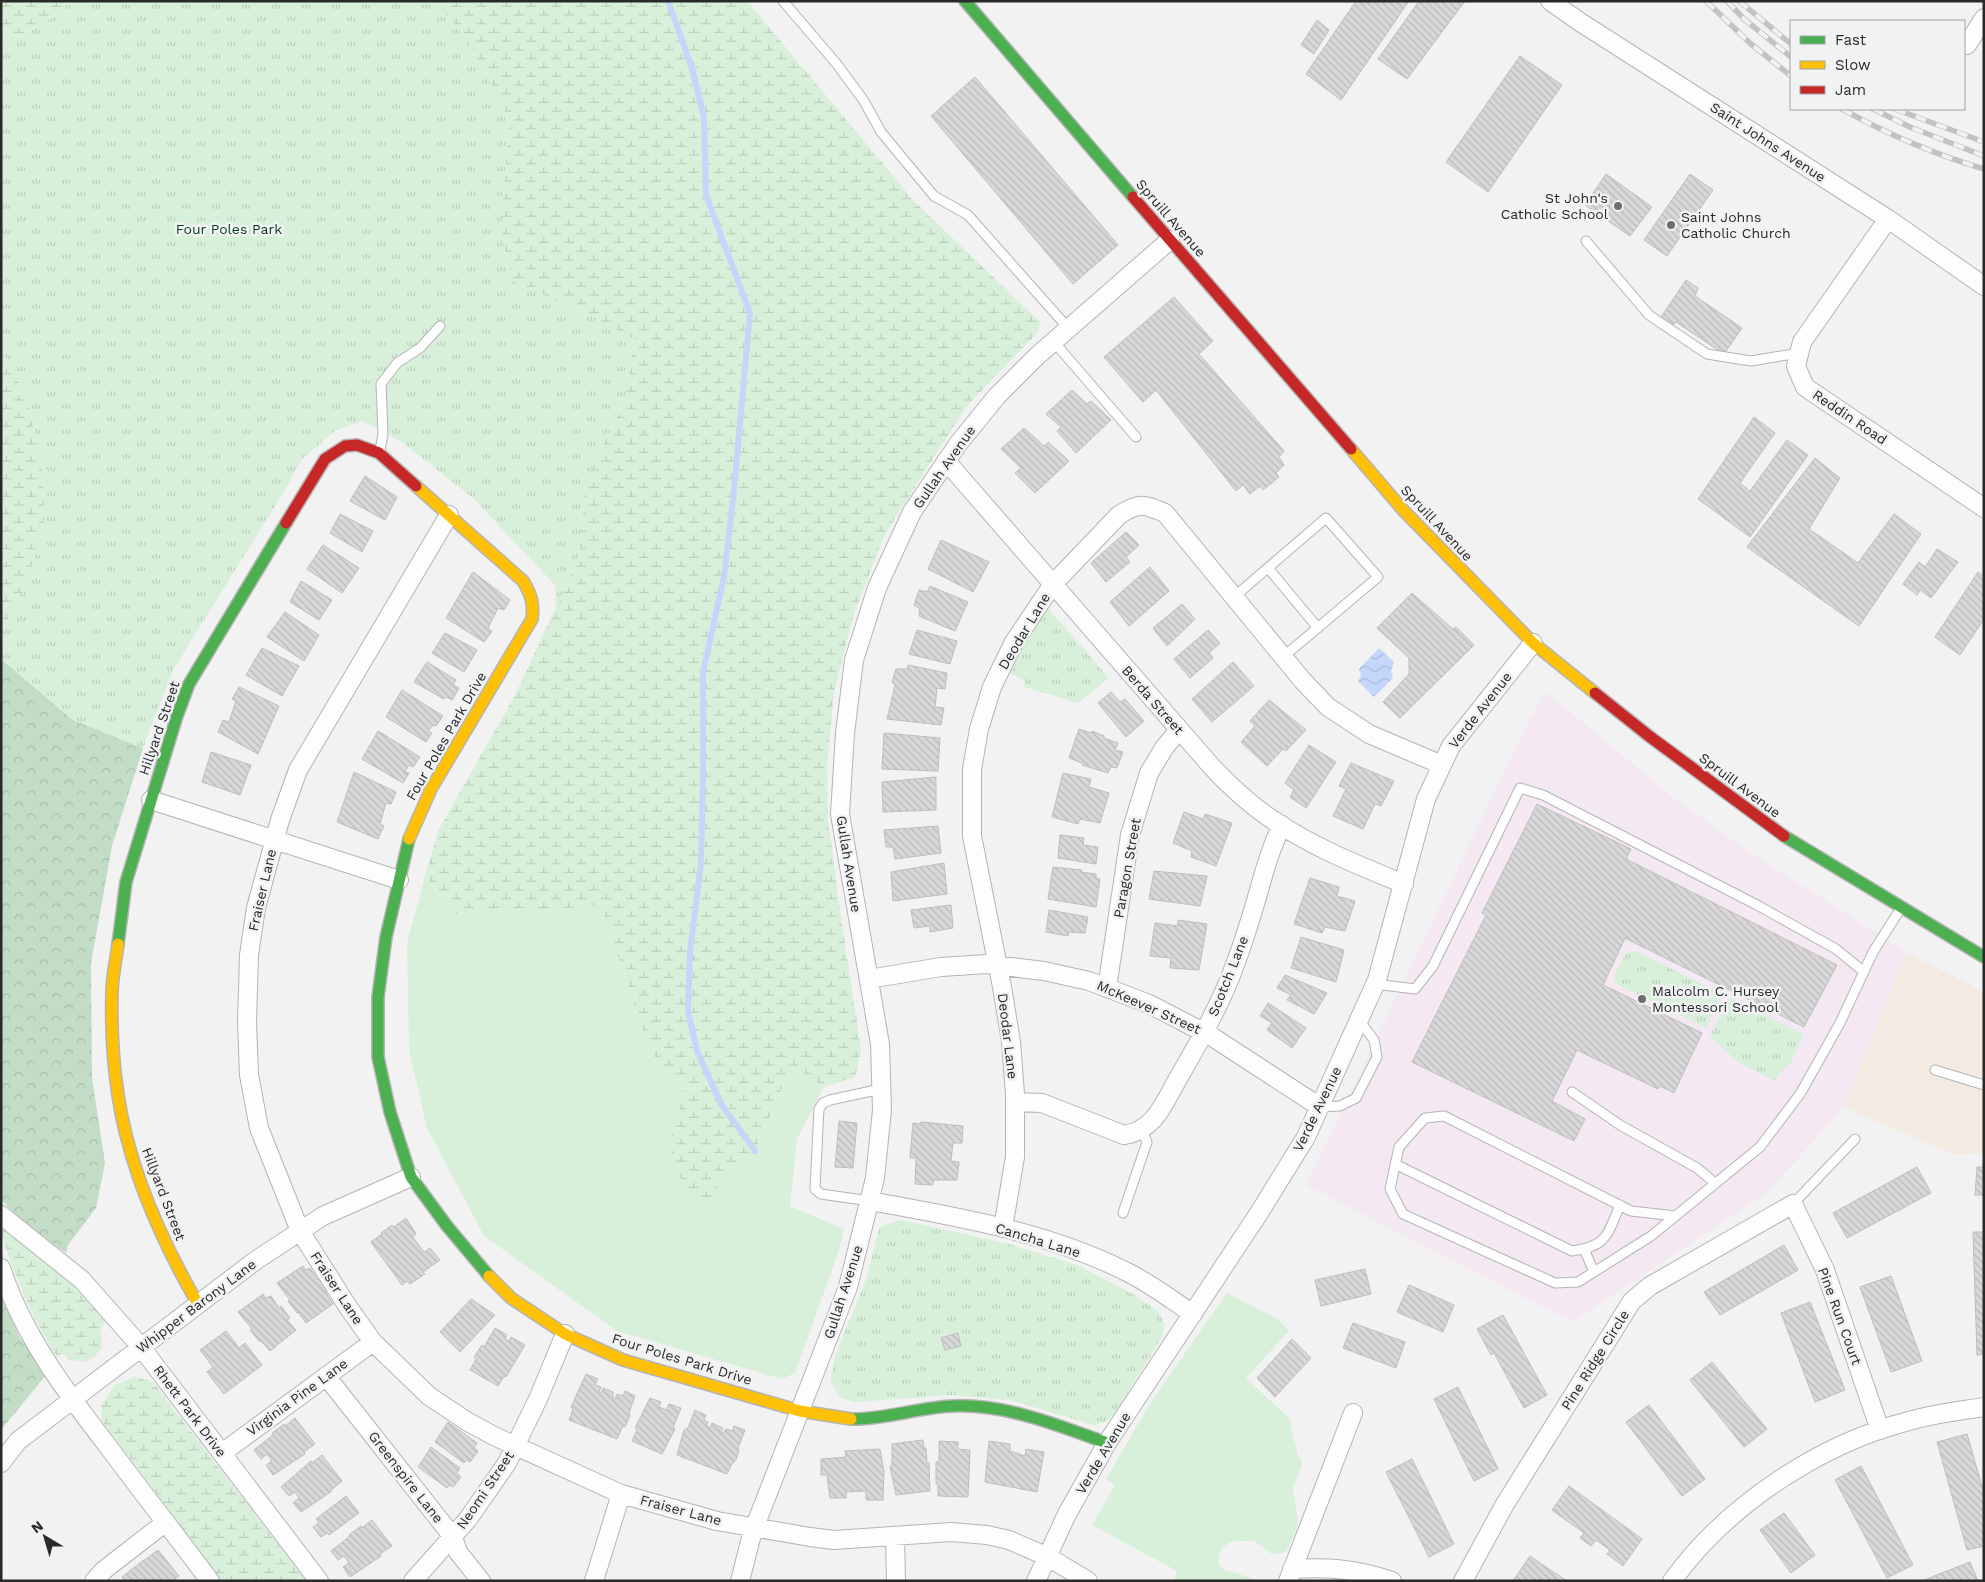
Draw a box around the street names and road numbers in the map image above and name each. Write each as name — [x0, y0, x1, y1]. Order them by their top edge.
street label: Saint Johns Avenue — [1707, 99, 1829, 185]
street label: Spruill Avenue — [1133, 176, 1209, 260]
street label: Reddin Road — [1810, 386, 1890, 448]
street label: Gullah Avenue — [909, 422, 979, 512]
street label: Spruill Avenue — [1398, 482, 1476, 564]
street label: Deodar Lane — [995, 590, 1053, 672]
street label: Berda Street — [1119, 662, 1187, 738]
street label: Four Poles Park Drive — [403, 669, 489, 803]
street label: Verde Avenue — [1445, 669, 1515, 751]
street label: Hillyard Street — [135, 679, 183, 777]
street label: Spruill Avenue — [1696, 749, 1784, 821]
street label: Gullah Avenue — [833, 815, 865, 913]
street label: Paragon Street — [1110, 817, 1144, 919]
street label: Fraiser Lane — [245, 847, 279, 933]
street label: Scotch Lane — [1205, 933, 1251, 1019]
street label: McKeever Street — [1095, 977, 1203, 1037]
street label: Deodar Lane — [995, 992, 1021, 1080]
street label: Verde Avenue — [1290, 1064, 1344, 1154]
street label: Hillyard Street — [139, 1145, 189, 1243]
street label: Cancha Lane — [994, 1219, 1082, 1261]
street label: Gullah Avenue — [820, 1243, 866, 1341]
street label: Fraiser Lane — [307, 1249, 367, 1327]
street label: Whipper Barony Lane — [133, 1256, 259, 1356]
street label: Pine Run Court — [1815, 1265, 1865, 1367]
street label: Pine Ridge Circle — [1558, 1307, 1632, 1413]
street label: Four Poles Park Drive — [610, 1330, 754, 1388]
street label: Virginia Pine Lane — [243, 1355, 351, 1439]
street label: Rhett Park Drive — [150, 1362, 230, 1460]
street label: Verde Avenue — [1072, 1409, 1134, 1497]
street label: Greenspire Lane — [365, 1428, 447, 1526]
street label: Neomi Street — [453, 1448, 517, 1532]
street label: Fraiser Lane — [638, 1491, 724, 1529]

